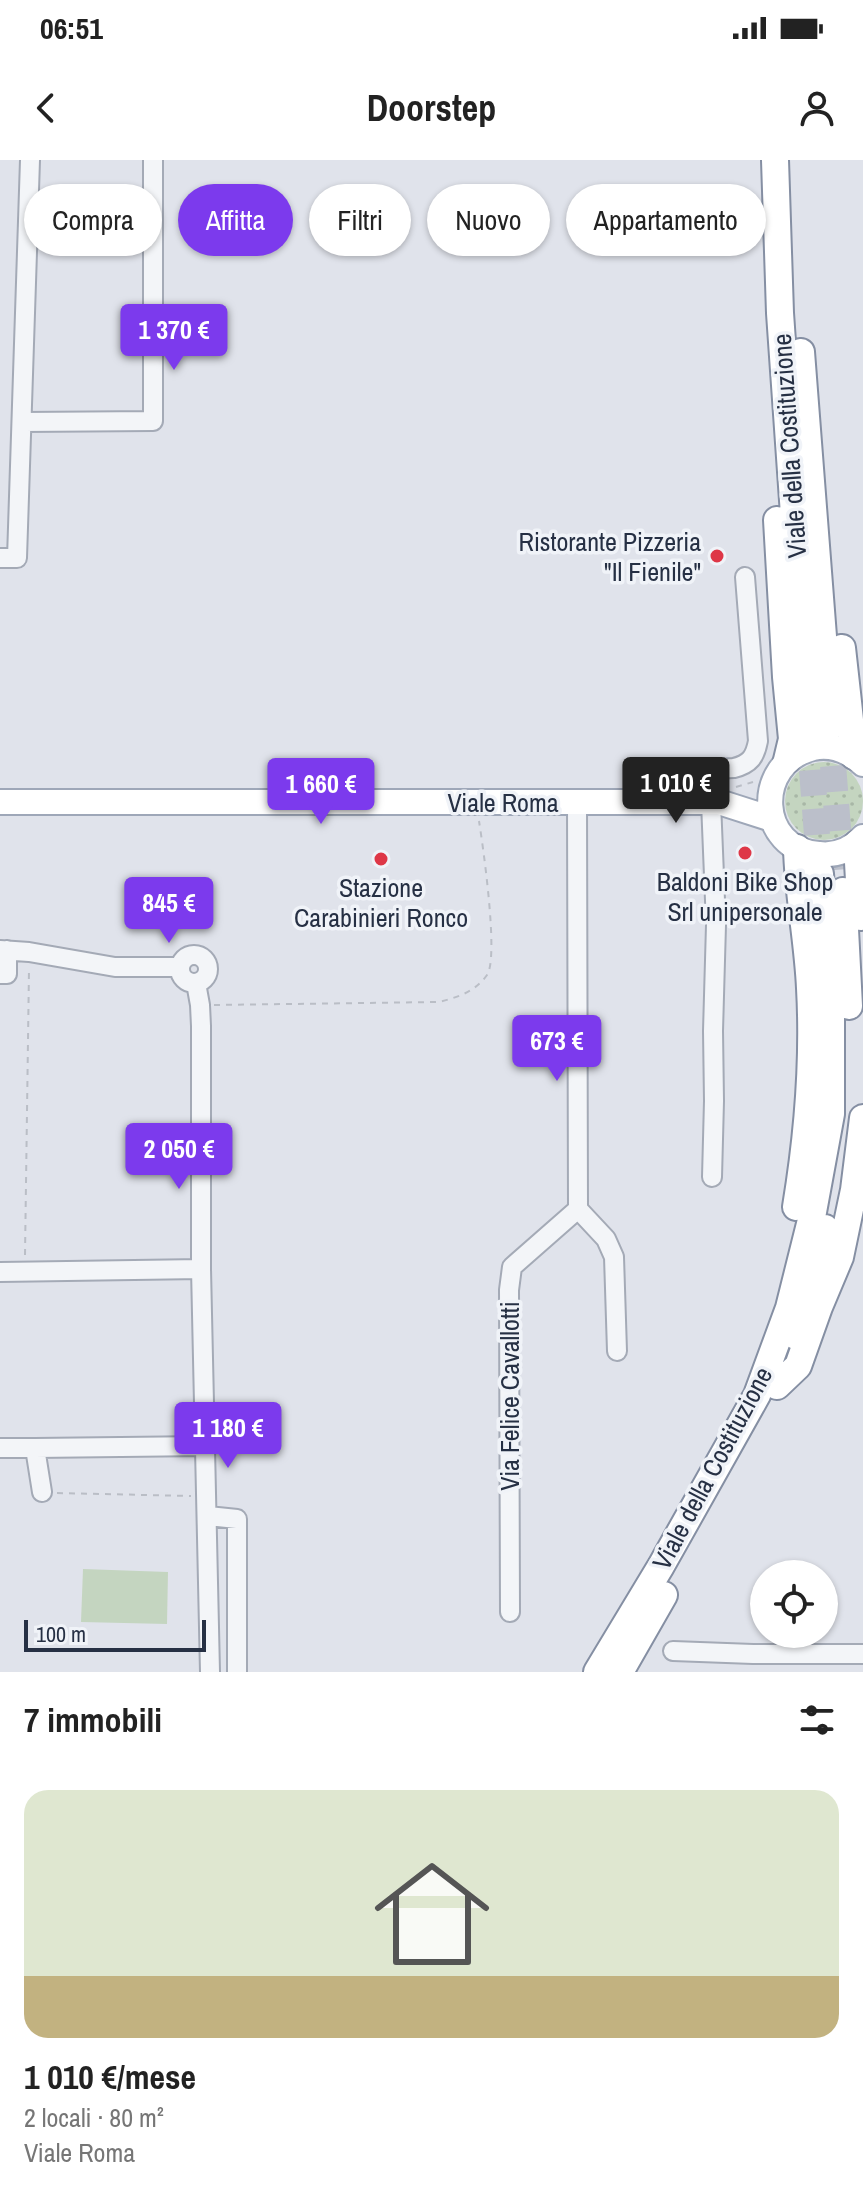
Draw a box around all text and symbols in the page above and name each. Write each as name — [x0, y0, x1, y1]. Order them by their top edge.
text: 06:51 — [40, 8, 103, 48]
text: Doorstep — [367, 84, 496, 132]
icon: back — [24, 86, 68, 130]
icon: person — [795, 86, 839, 130]
chip: Compra — [24, 184, 162, 256]
chip: Affitta — [178, 184, 293, 256]
chip: Filtri — [309, 184, 411, 256]
chip: Nuovo — [427, 184, 550, 256]
chip: Appartamento — [566, 184, 766, 256]
pin: 1 370 € — [100, 304, 248, 372]
text: 1 370 € — [138, 312, 210, 347]
street label: Viale della Costituzione — [764, 333, 814, 559]
place label: Ristorante Pizzeria "Il Fienile" — [519, 524, 701, 589]
marker: Ristorante Pizzeria "Il Fienile" — [708, 547, 726, 565]
pin: 1 010 € — [602, 757, 750, 825]
pin: 1 660 € — [247, 758, 395, 826]
text: 1 010 € — [640, 765, 712, 800]
text: 1 660 € — [285, 766, 357, 801]
street label: Viale Roma — [447, 785, 559, 820]
marker: Baldoni Bike Shop Srl unipersonale — [736, 844, 754, 862]
marker: Stazione Carabinieri Ronco — [372, 850, 390, 868]
place label: Baldoni Bike Shop Srl unipersonale — [657, 864, 833, 929]
place label: Stazione Carabinieri Ronco — [294, 870, 468, 935]
pin: 845 € — [113, 877, 225, 945]
text: 845 € — [142, 885, 196, 920]
pin: 673 € — [501, 1015, 613, 1083]
text: 673 € — [530, 1023, 584, 1058]
pin: 2 050 € — [105, 1123, 253, 1191]
text: 2 050 € — [143, 1131, 215, 1166]
street label: Via Felice Cavallotti — [492, 1301, 527, 1491]
street label: Viale della Costituzione — [644, 1361, 780, 1575]
pin: 1 180 € — [154, 1402, 302, 1470]
text: 1 180 € — [192, 1410, 264, 1445]
map controls — [750, 1560, 838, 1648]
button: locate — [750, 1560, 838, 1648]
scale bar — [24, 1616, 206, 1652]
text: 100 m — [36, 1619, 86, 1649]
text: 7 immobili — [24, 1697, 162, 1743]
icon: filters — [795, 1698, 839, 1742]
icon: home — [360, 1842, 504, 1986]
text: 1 010 €/mese — [24, 2054, 196, 2100]
text: 2 locali · 80 m² — [24, 2100, 164, 2135]
text: Viale Roma — [24, 2135, 135, 2170]

